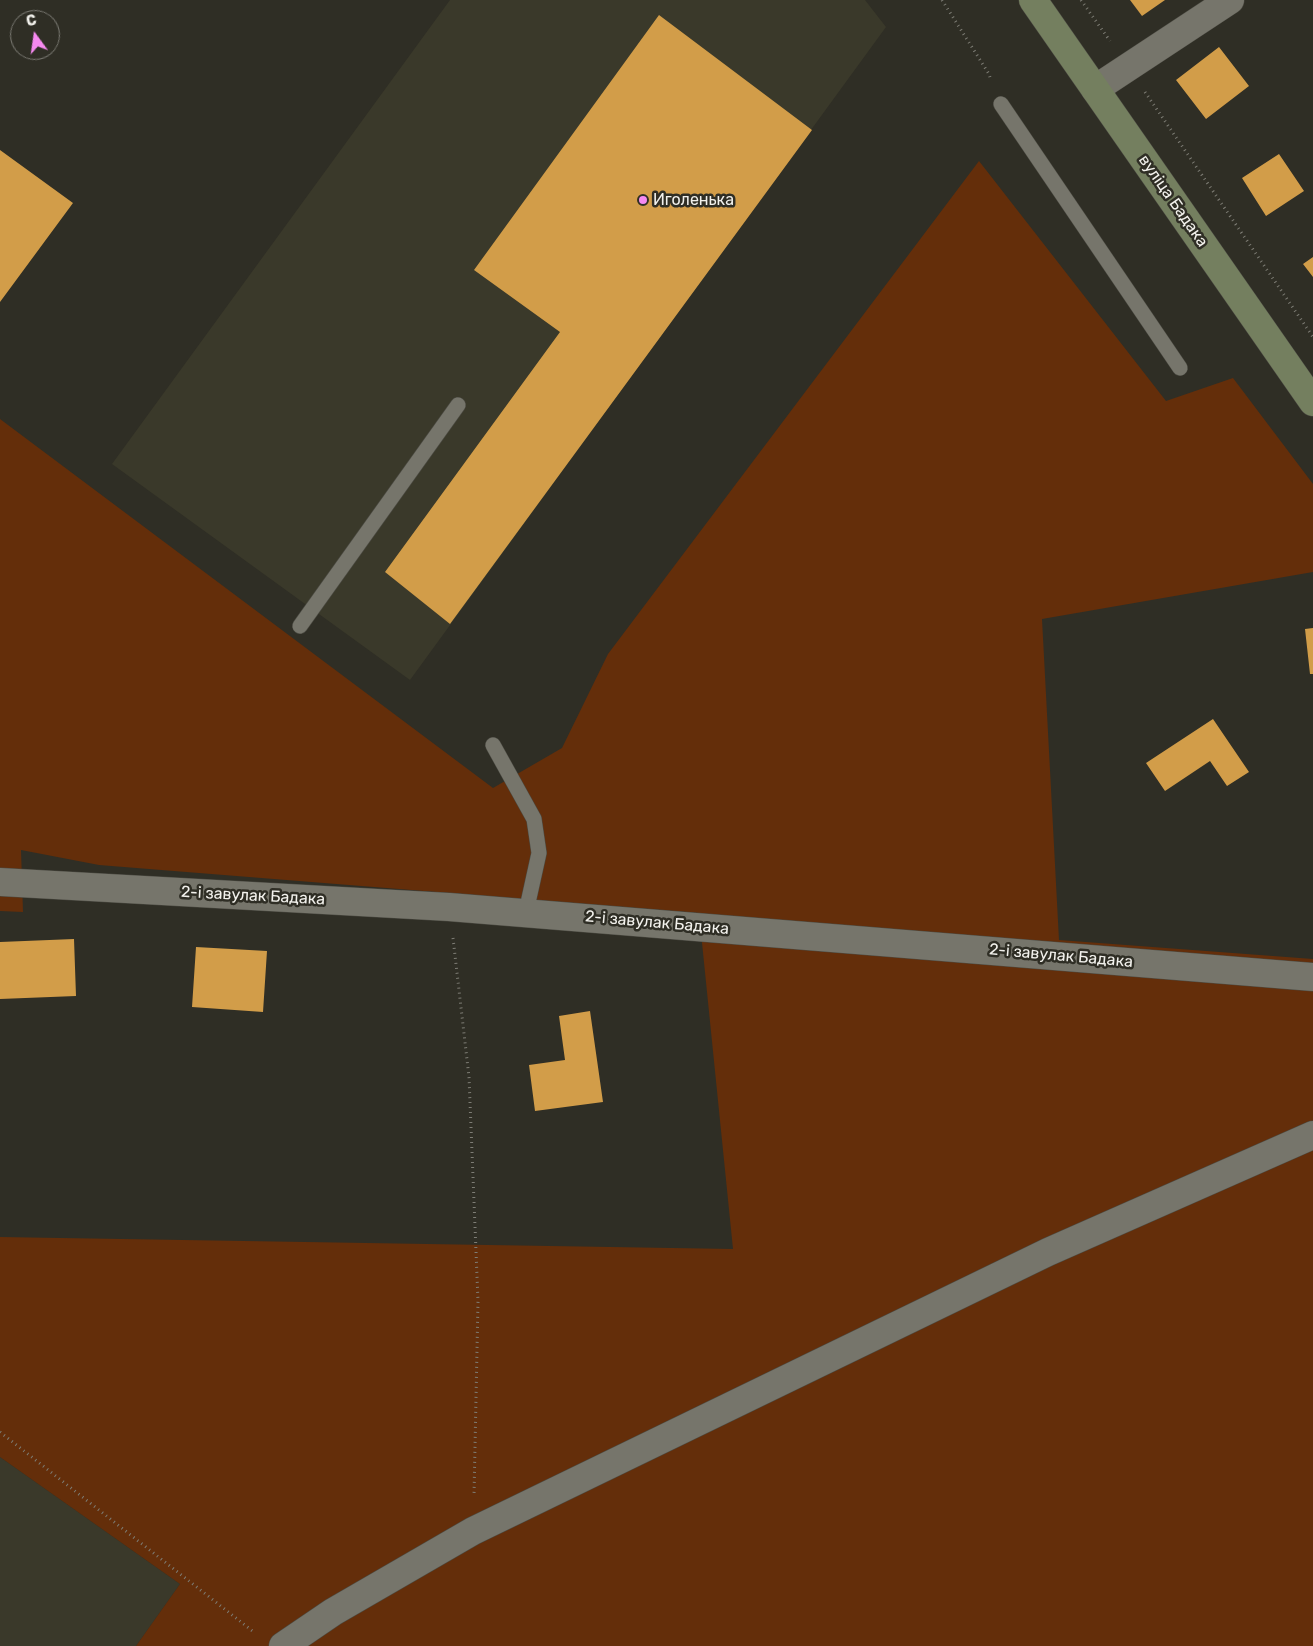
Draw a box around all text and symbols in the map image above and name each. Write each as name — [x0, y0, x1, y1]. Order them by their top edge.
north arrow — [10, 10, 60, 60]
text: С — [25, 11, 38, 30]
street label: вуліца Бадака — [1134, 151, 1212, 251]
place label: Иголенька — [653, 190, 734, 210]
marker: Иголенька — [637, 194, 649, 206]
street label: 2-і завулак Бадака — [180, 883, 326, 909]
street label: 2-і завулак Бадака — [584, 907, 730, 939]
street label: 2-і завулак Бадака — [988, 940, 1134, 972]

